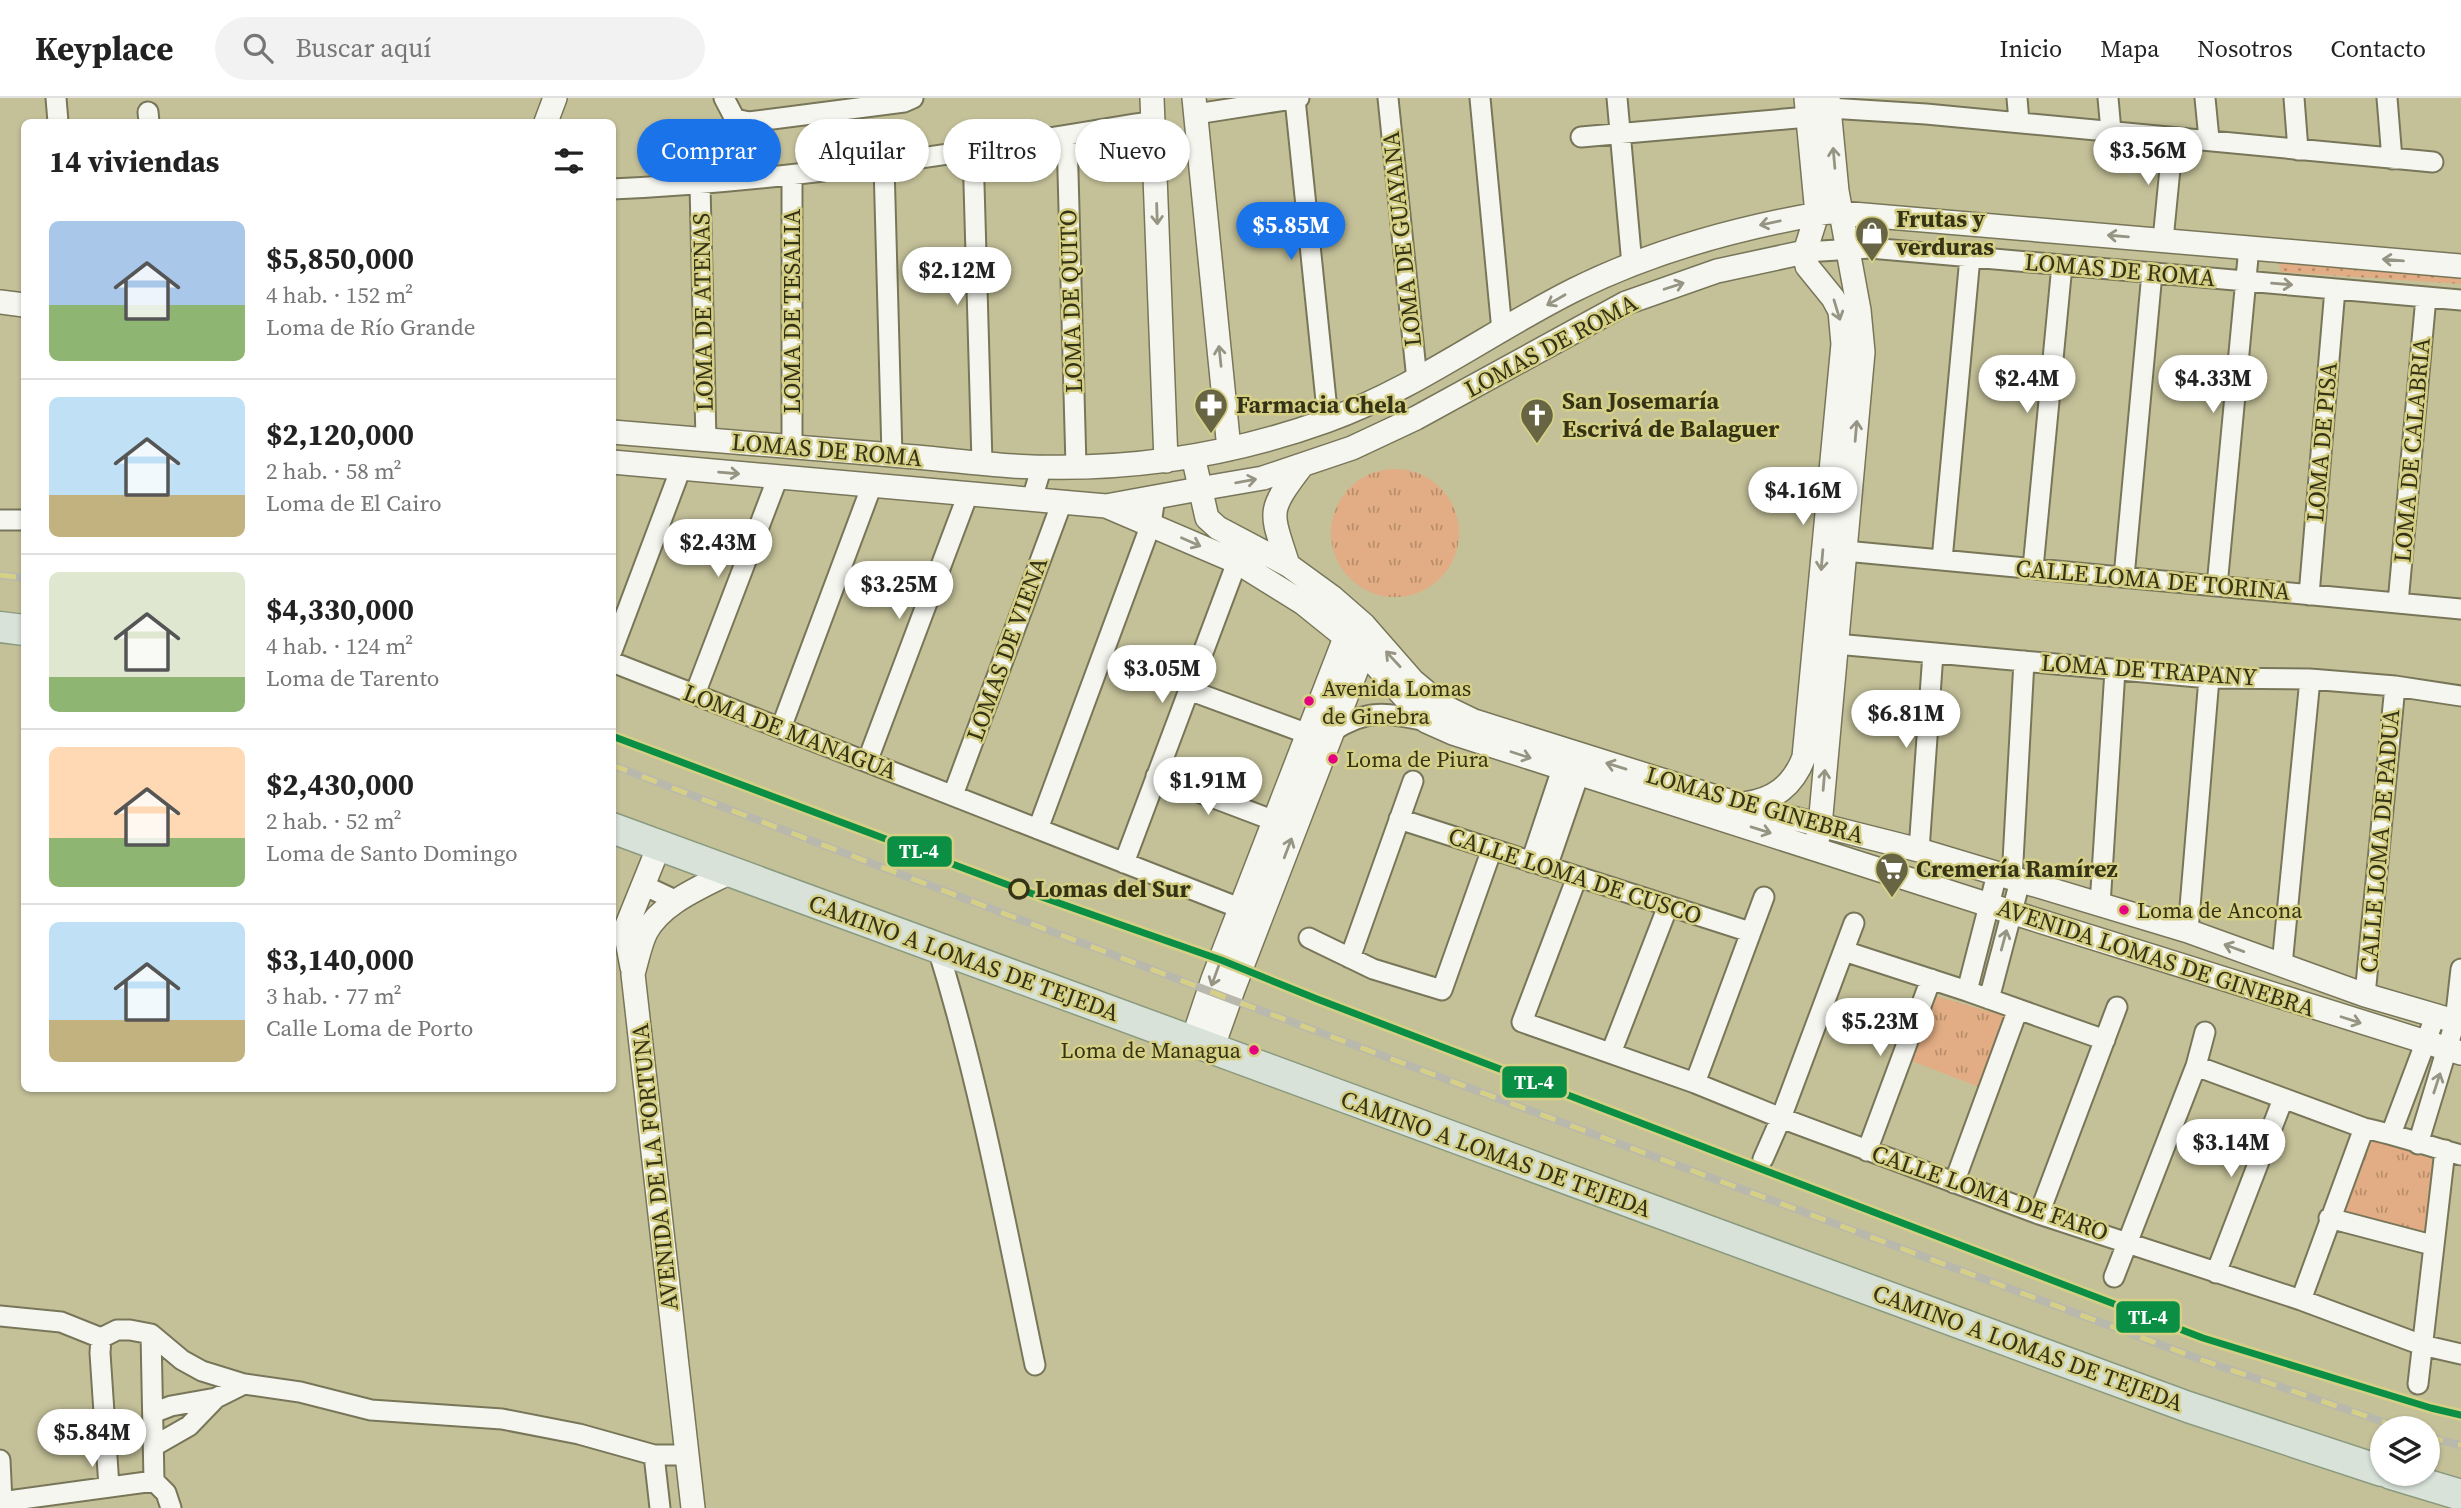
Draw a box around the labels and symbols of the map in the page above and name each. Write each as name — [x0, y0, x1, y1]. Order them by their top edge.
pin: $3.56M — [2091, 127, 2205, 187]
street label: LOMA DE GUAYANA — [1374, 130, 1429, 348]
one-way arrow — [1827, 148, 1840, 170]
one-way arrow — [1150, 202, 1163, 225]
pin: $5.85M — [1234, 202, 1348, 262]
place label: Frutas y verduras — [1895, 202, 1994, 263]
street label: LOMA DE TESALIA — [775, 209, 808, 413]
street label: LOMA DE QUITO — [1051, 209, 1090, 393]
street label: LOMA DE ATENAS — [684, 213, 721, 411]
shop icon: Frutas y verduras — [1853, 214, 1891, 263]
one-way arrow — [1759, 216, 1782, 230]
one-way arrow — [2107, 229, 2129, 242]
street label: LOMAS DE ROMA — [2023, 245, 2217, 294]
pin: $2.12M — [900, 248, 1014, 307]
one-way arrow — [2382, 253, 2405, 266]
one-way arrow — [2270, 278, 2293, 291]
one-way arrow — [1662, 279, 1684, 291]
street label: LOMAS DE ROMA — [1459, 286, 1643, 405]
one-way arrow — [1547, 293, 1567, 307]
one-way arrow — [1832, 299, 1845, 321]
street label: LOMA DE CALABRIA — [2385, 336, 2438, 564]
one-way arrow — [1213, 346, 1226, 368]
pin: $2.4M — [1978, 356, 2076, 415]
pin: $4.33M — [2156, 356, 2270, 415]
street label: LOMA DE PISA — [2298, 361, 2345, 523]
place label: San Josemaría Escrivá de Balaguer — [1562, 384, 1780, 445]
pharmacy icon: Farmacia Chela — [1192, 386, 1230, 435]
place label: Farmacia Chela — [1236, 388, 1407, 421]
church icon: San Josemaría Escrivá de Balaguer — [1518, 396, 1556, 445]
one-way arrow — [1850, 420, 1863, 443]
street label: LOMAS DE ROMA — [730, 425, 924, 474]
one-way arrow — [718, 467, 740, 480]
pin: $4.16M — [1746, 468, 1860, 527]
one-way arrow — [1234, 474, 1257, 487]
pin: $2.43M — [661, 519, 775, 579]
one-way arrow — [1180, 536, 1202, 549]
one-way arrow — [1815, 548, 1828, 571]
street label: CALLE LOMA DE TORINA — [2014, 551, 2292, 608]
street label: LOMAS DE VIENA — [958, 552, 1055, 745]
pin: $3.25M — [842, 561, 956, 621]
street label: LOMA DE TRAPANY — [2040, 645, 2258, 694]
pin: $3.05M — [1105, 646, 1219, 705]
one-way arrow — [1385, 650, 1401, 668]
place label: Avenida Lomas de Ginebra — [1322, 673, 1471, 731]
street label: LOMA DE MANAGUA — [679, 676, 902, 788]
pin: $6.81M — [1849, 690, 1963, 750]
marker: Avenida Lomas de Ginebra — [1302, 694, 1316, 708]
street label: CALLE LOMA DE PADUA — [2352, 708, 2407, 974]
place label: Loma de Piura — [1346, 744, 1490, 774]
one-way arrow — [1509, 750, 1531, 762]
marker: Loma de Piura — [1326, 752, 1340, 766]
pin: $1.91M — [1151, 758, 1265, 817]
one-way arrow — [1606, 758, 1628, 771]
street label: LOMAS DE GINEBRA — [1642, 758, 1868, 851]
one-way arrow — [1818, 769, 1831, 792]
street label: CALLE LOMA DE CUSCO — [1444, 819, 1706, 932]
one-way arrow — [1750, 825, 1772, 838]
line badge: TL-4 — [886, 835, 953, 868]
text: TL-4 — [899, 838, 939, 864]
one-way arrow — [1283, 838, 1296, 859]
supermarket icon: Cremería Ramírez — [1873, 850, 1911, 899]
place label: Cremería Ramírez — [1916, 852, 2118, 885]
place label: Lomas del Sur — [1035, 872, 1191, 905]
marker: Lomas del Sur — [1009, 879, 1029, 899]
street label: CAMINO A LOMAS DE TEJEDA — [804, 886, 1124, 1029]
street label: AVENIDA LOMAS DE GINEBRA — [1993, 890, 2319, 1025]
place label: Loma de Ancona — [2137, 895, 2303, 925]
marker: Loma de Ancona — [2117, 903, 2131, 917]
one-way arrow — [1998, 929, 2011, 952]
one-way arrow — [2223, 941, 2245, 953]
one-way arrow — [1207, 965, 1220, 987]
pin: $5.23M — [1823, 998, 1937, 1058]
one-way arrow — [2339, 1014, 2361, 1027]
street label: AVENIDA DE LA FORTUNA — [623, 1022, 686, 1312]
place label: Loma de Managua — [1061, 1035, 1242, 1065]
marker: Loma de Managua — [1247, 1043, 1261, 1057]
line badge: TL-4 — [1501, 1065, 1568, 1099]
text: TL-4 — [1514, 1069, 1554, 1095]
one-way arrow — [2432, 1072, 2445, 1094]
street label: CAMINO A LOMAS DE TEJEDA — [1336, 1082, 1656, 1225]
pin: $3.14M — [2174, 1119, 2288, 1179]
street label: CALLE LOMA DE FARO — [1867, 1136, 2113, 1249]
street label: CAMINO A LOMAS DE TEJEDA — [1868, 1276, 2188, 1419]
line badge: TL-4 — [2115, 1300, 2181, 1334]
text: TL-4 — [2128, 1304, 2168, 1330]
pin: $5.84M — [35, 1410, 149, 1469]

